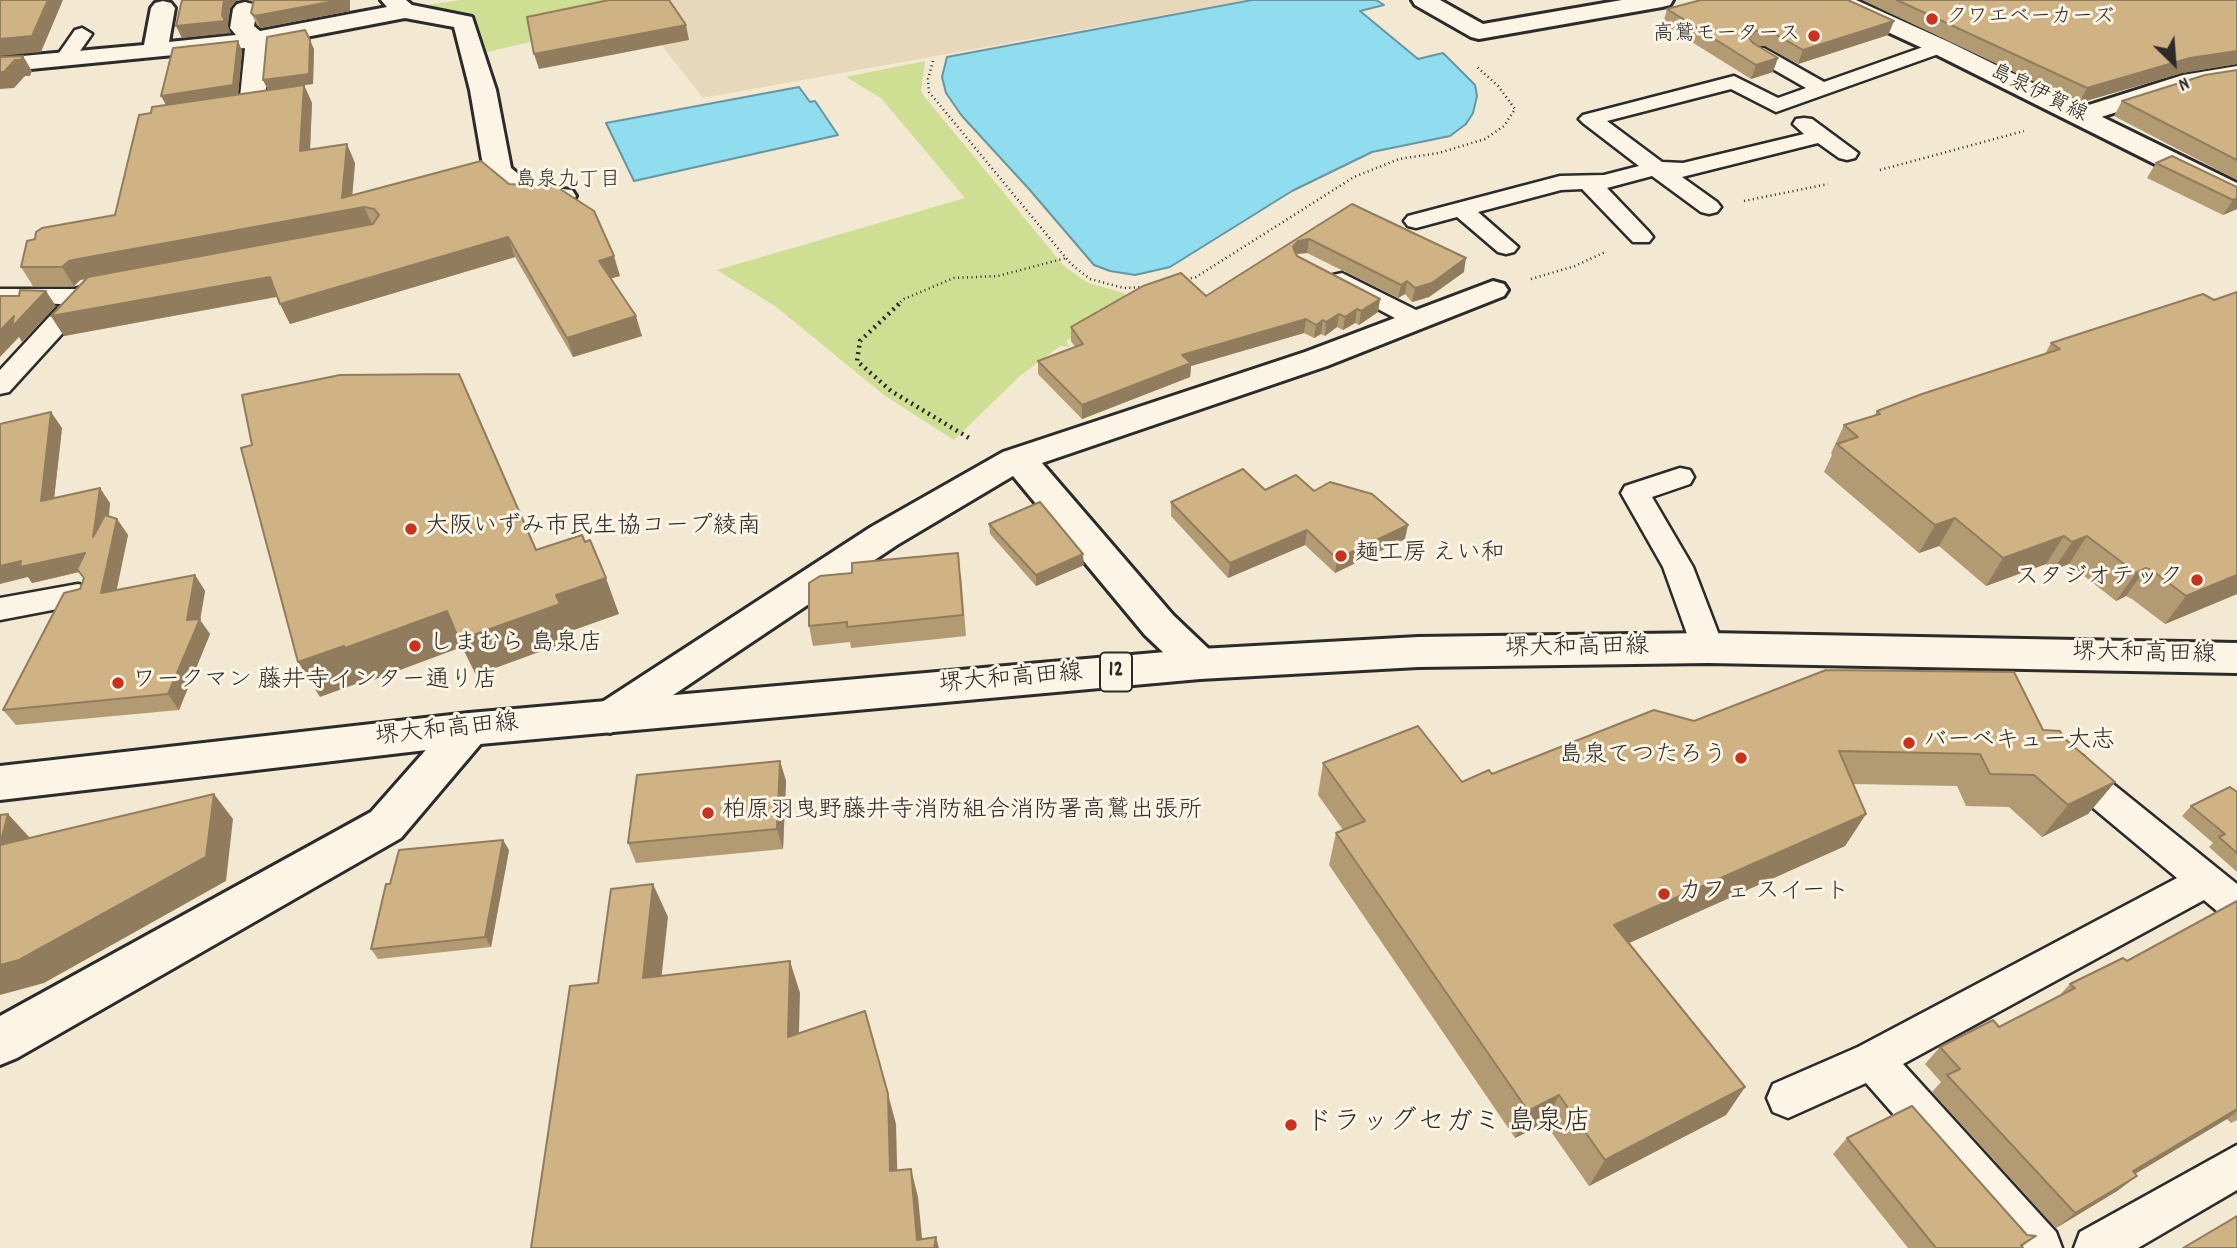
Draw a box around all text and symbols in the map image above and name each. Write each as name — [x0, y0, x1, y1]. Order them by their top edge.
place label: クワエベーカーズ — [1946, 6, 2114, 32]
marker: クワエベーカーズ — [1924, 11, 1940, 27]
place label: 高鷲モータース — [1653, 23, 1800, 49]
marker: 高鷲モータース — [1806, 28, 1822, 44]
north arrow — [2139, 28, 2209, 98]
street label: 島泉伊賀線 — [1985, 61, 2091, 129]
text: N — [2173, 68, 2193, 97]
district label: 島泉九丁目 — [516, 169, 620, 195]
place label: 大阪いずみ市民生協コープ綾南 — [425, 515, 761, 543]
marker: 大阪いずみ市民生協コープ綾南 — [403, 521, 419, 537]
place label: 麺工房 えい和 — [1355, 542, 1504, 570]
marker: 麺工房 えい和 — [1333, 548, 1349, 564]
place label: スタジオテック — [2015, 566, 2183, 594]
marker: スタジオテック — [2189, 572, 2205, 588]
place label: しまむら 島泉店 — [429, 632, 602, 660]
street label: 堺大和高田線 — [1505, 634, 1649, 666]
marker: しまむら 島泉店 — [407, 638, 423, 654]
street label: 堺大和高田線 — [2072, 640, 2216, 672]
road number: 12 — [1100, 652, 1132, 692]
street label: 堺大和高田線 — [938, 660, 1084, 702]
place label: ワークマン 藤井寺インター通り店 — [132, 669, 497, 697]
marker: ワークマン 藤井寺インター通り店 — [110, 675, 126, 691]
street label: 堺大和高田線 — [374, 710, 520, 754]
place label: バーベキュー大志 — [1923, 729, 2115, 757]
marker: バーベキュー大志 — [1901, 735, 1917, 751]
place label: 島泉てつたろう — [1559, 744, 1727, 772]
marker: 島泉てつたろう — [1733, 750, 1749, 766]
place label: 柏原羽曳野藤井寺消防組合消防署高鷲出張所 — [722, 799, 1202, 827]
marker: 柏原羽曳野藤井寺消防組合消防署高鷲出張所 — [700, 805, 716, 821]
place label: カフェ スイート — [1678, 880, 1850, 908]
marker: カフェ スイート — [1656, 886, 1672, 902]
place label: ドラッグセガミ 島泉店 — [1305, 1108, 1591, 1142]
marker: ドラッグセガミ 島泉店 — [1283, 1117, 1299, 1133]

